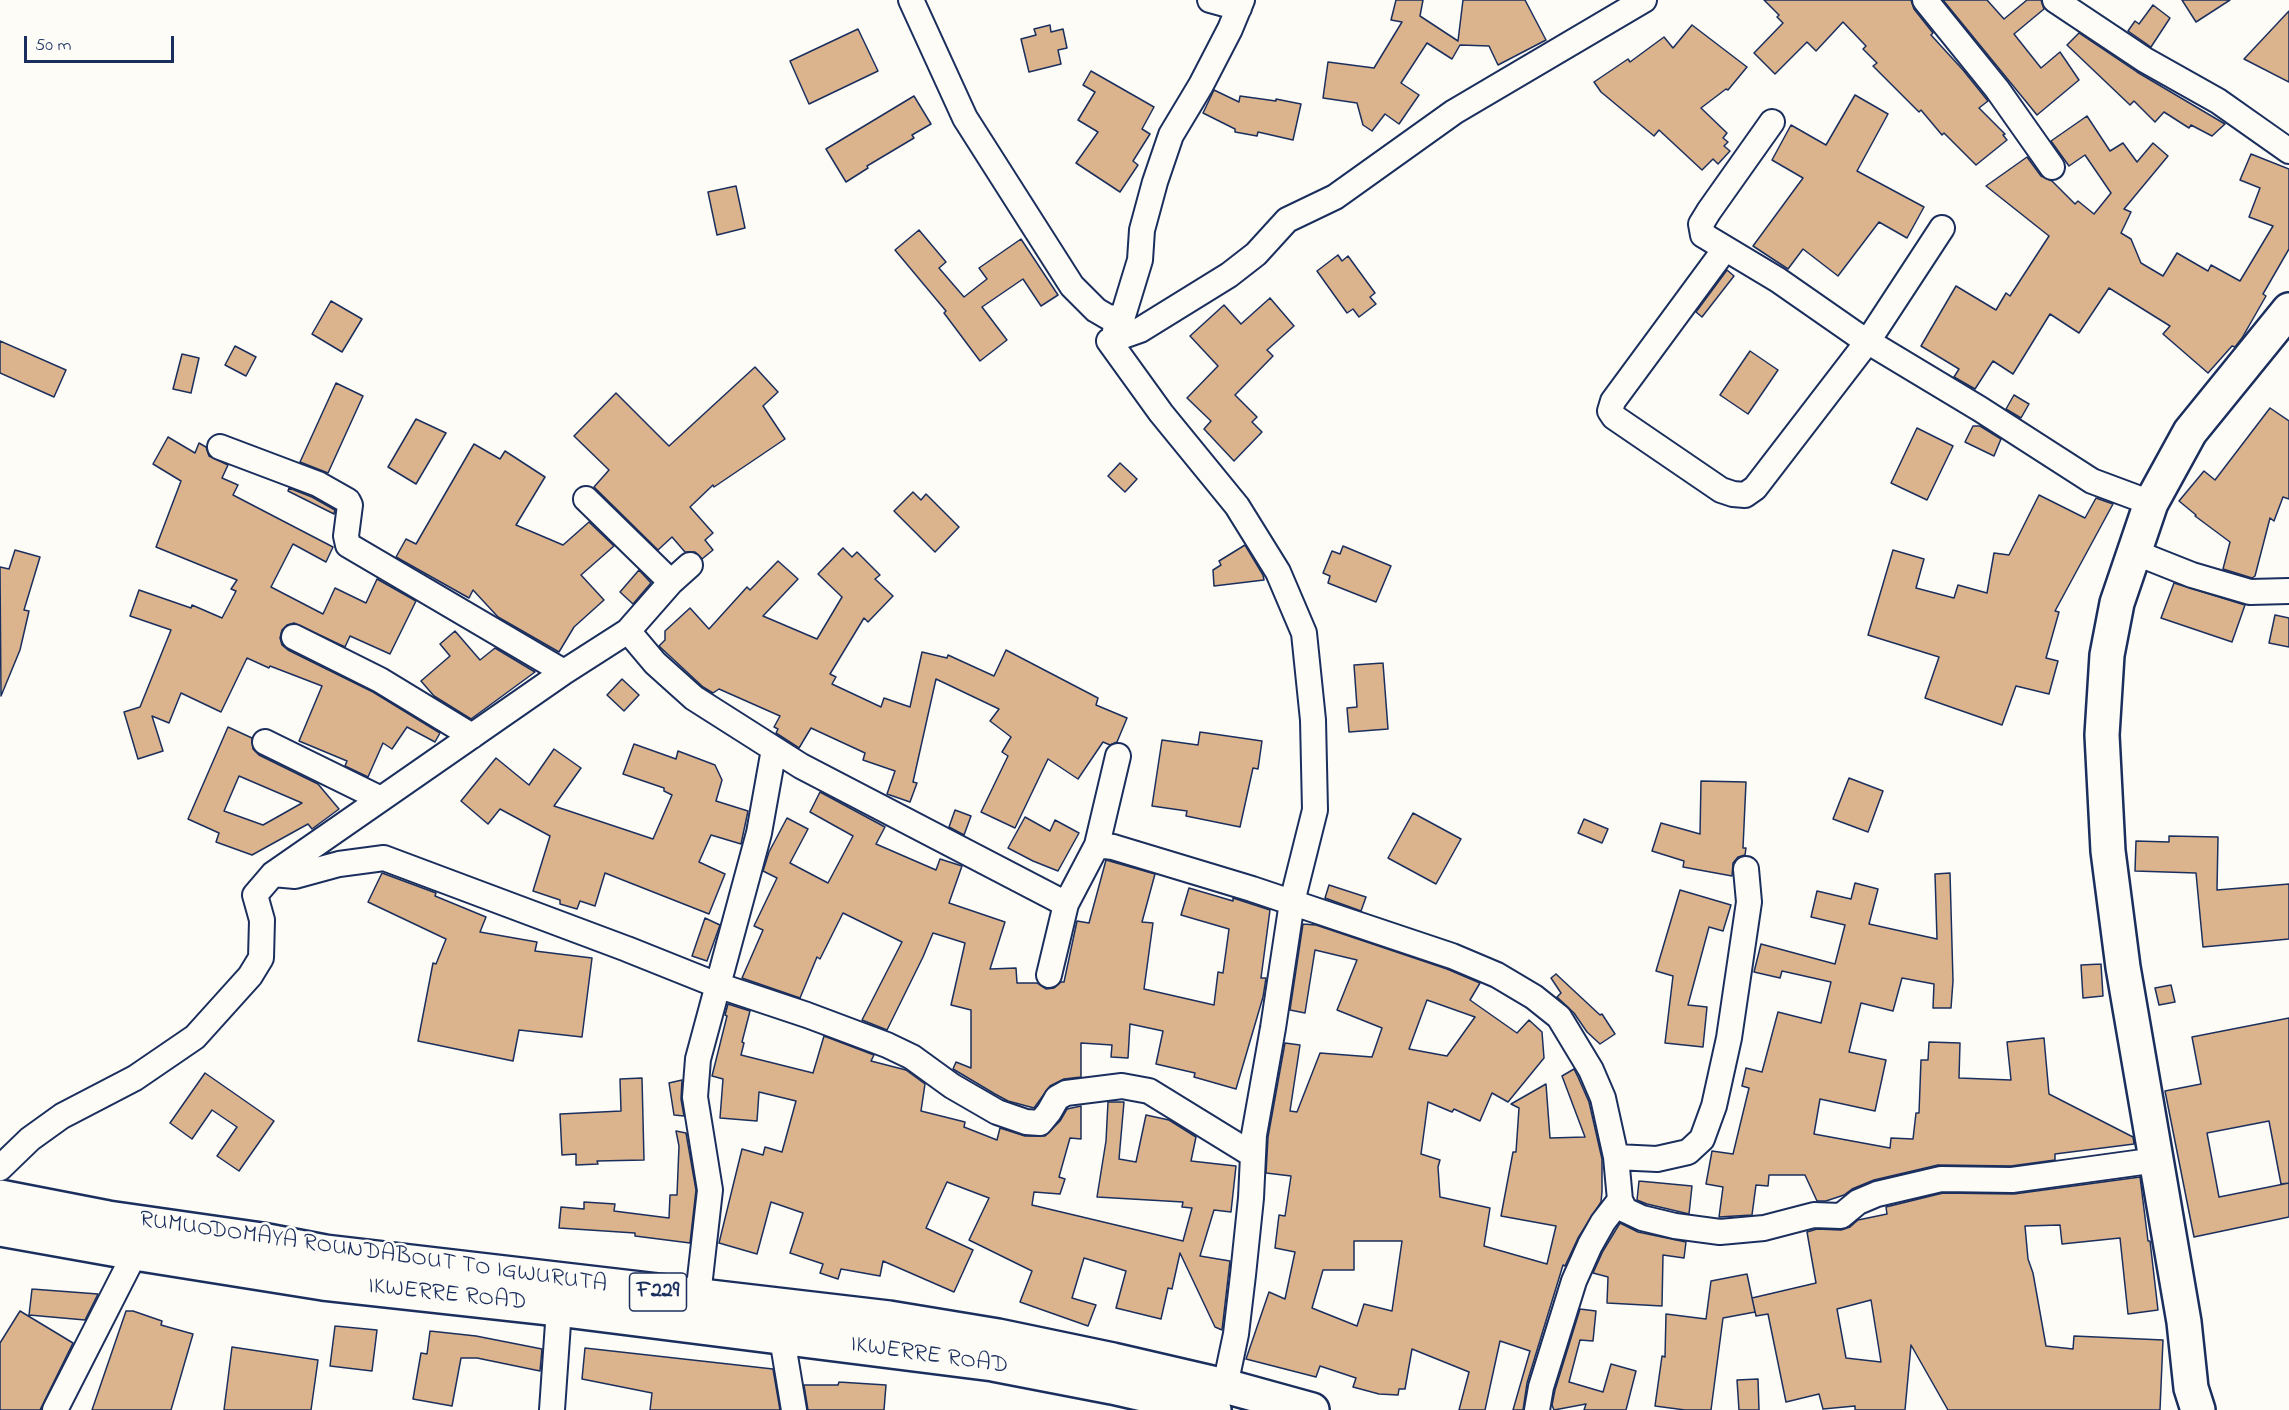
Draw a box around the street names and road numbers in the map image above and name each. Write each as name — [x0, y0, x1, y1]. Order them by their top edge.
street label: RUMUODOMAYA ROUNDABOUT TO IGWURUTA — [137, 1207, 609, 1301]
street label: IKWERRE ROAD — [366, 1273, 528, 1319]
road number: F229 — [630, 1273, 686, 1311]
street label: IKWERRE ROAD — [848, 1332, 1010, 1382]

